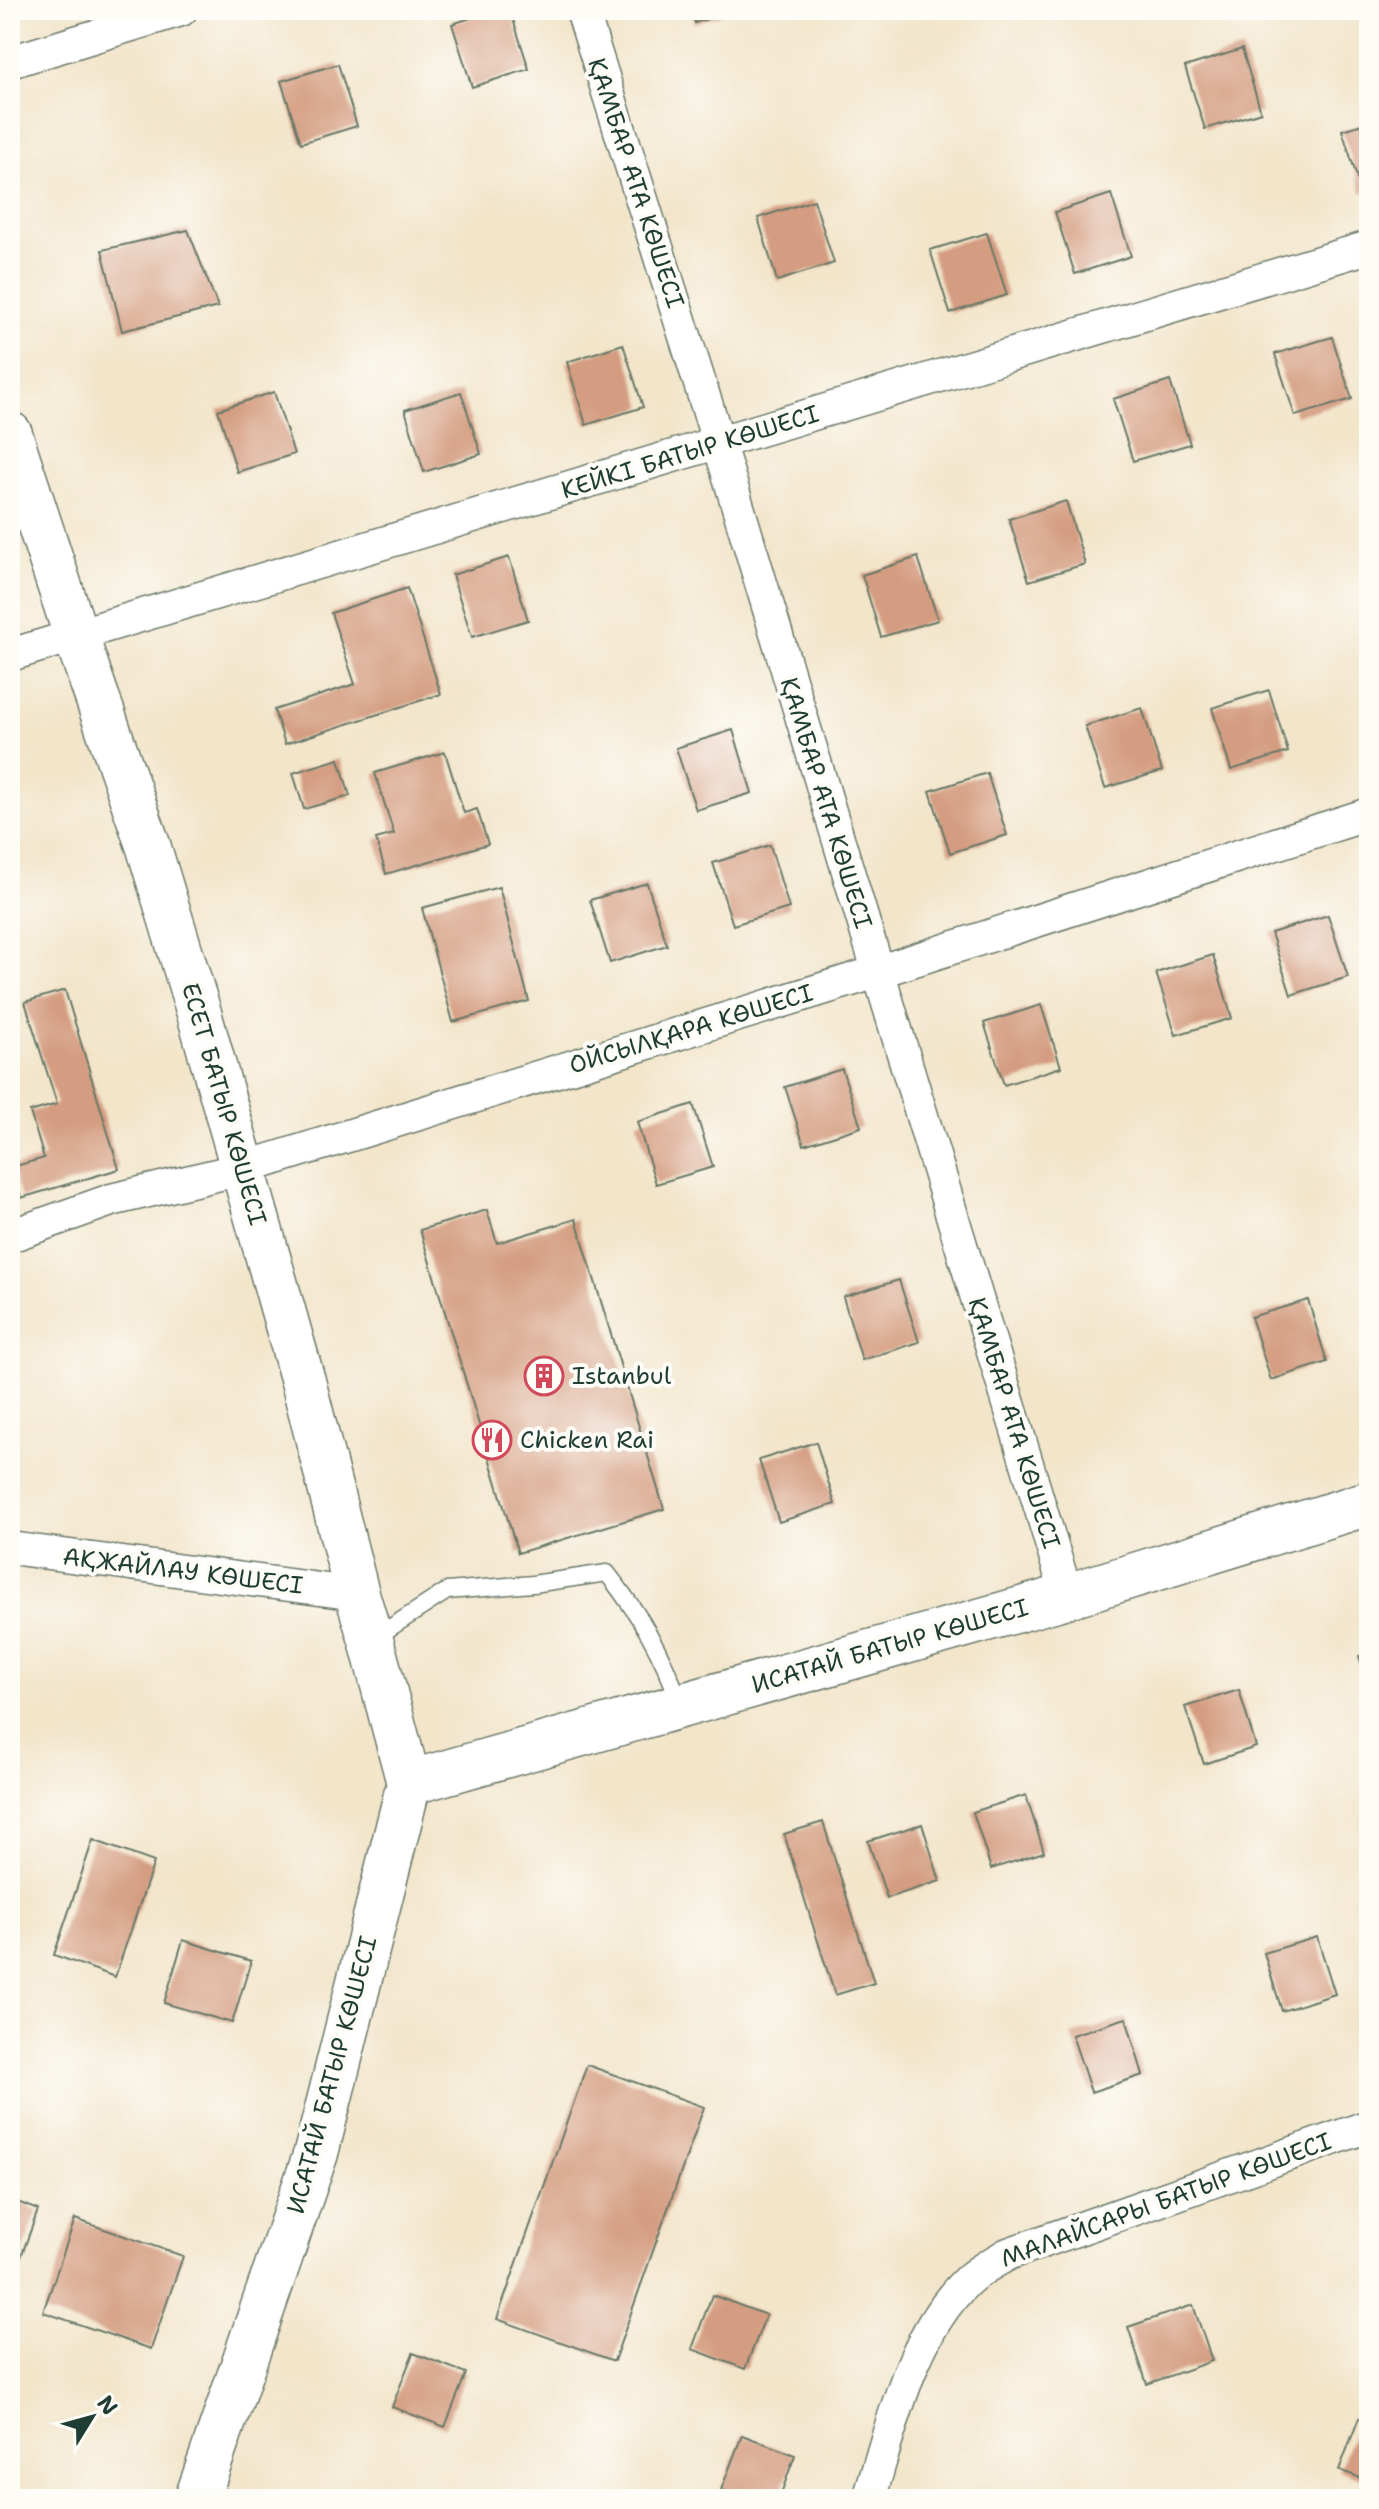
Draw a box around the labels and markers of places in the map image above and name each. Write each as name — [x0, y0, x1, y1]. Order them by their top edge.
building icon: Istanbul — [523, 1355, 565, 1397]
place label: Istanbul — [572, 1360, 672, 1392]
restaurant icon: Chicken Rai — [471, 1419, 513, 1461]
place label: Chicken Rai — [520, 1424, 654, 1456]

